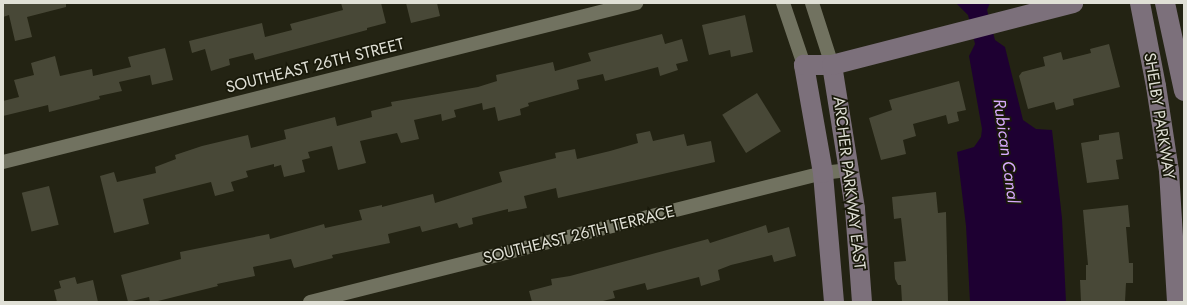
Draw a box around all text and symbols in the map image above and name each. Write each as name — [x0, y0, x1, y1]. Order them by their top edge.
street label: SOUTHEAST 26TH STREET — [224, 35, 406, 97]
street label: SHELBY PARKWAY — [1140, 51, 1178, 181]
street label: ARCHER PARKWAY EAST — [829, 95, 869, 271]
water label: Rubican Canal — [989, 98, 1023, 204]
street label: SOUTHEAST 26TH TERRACE — [481, 202, 677, 268]

